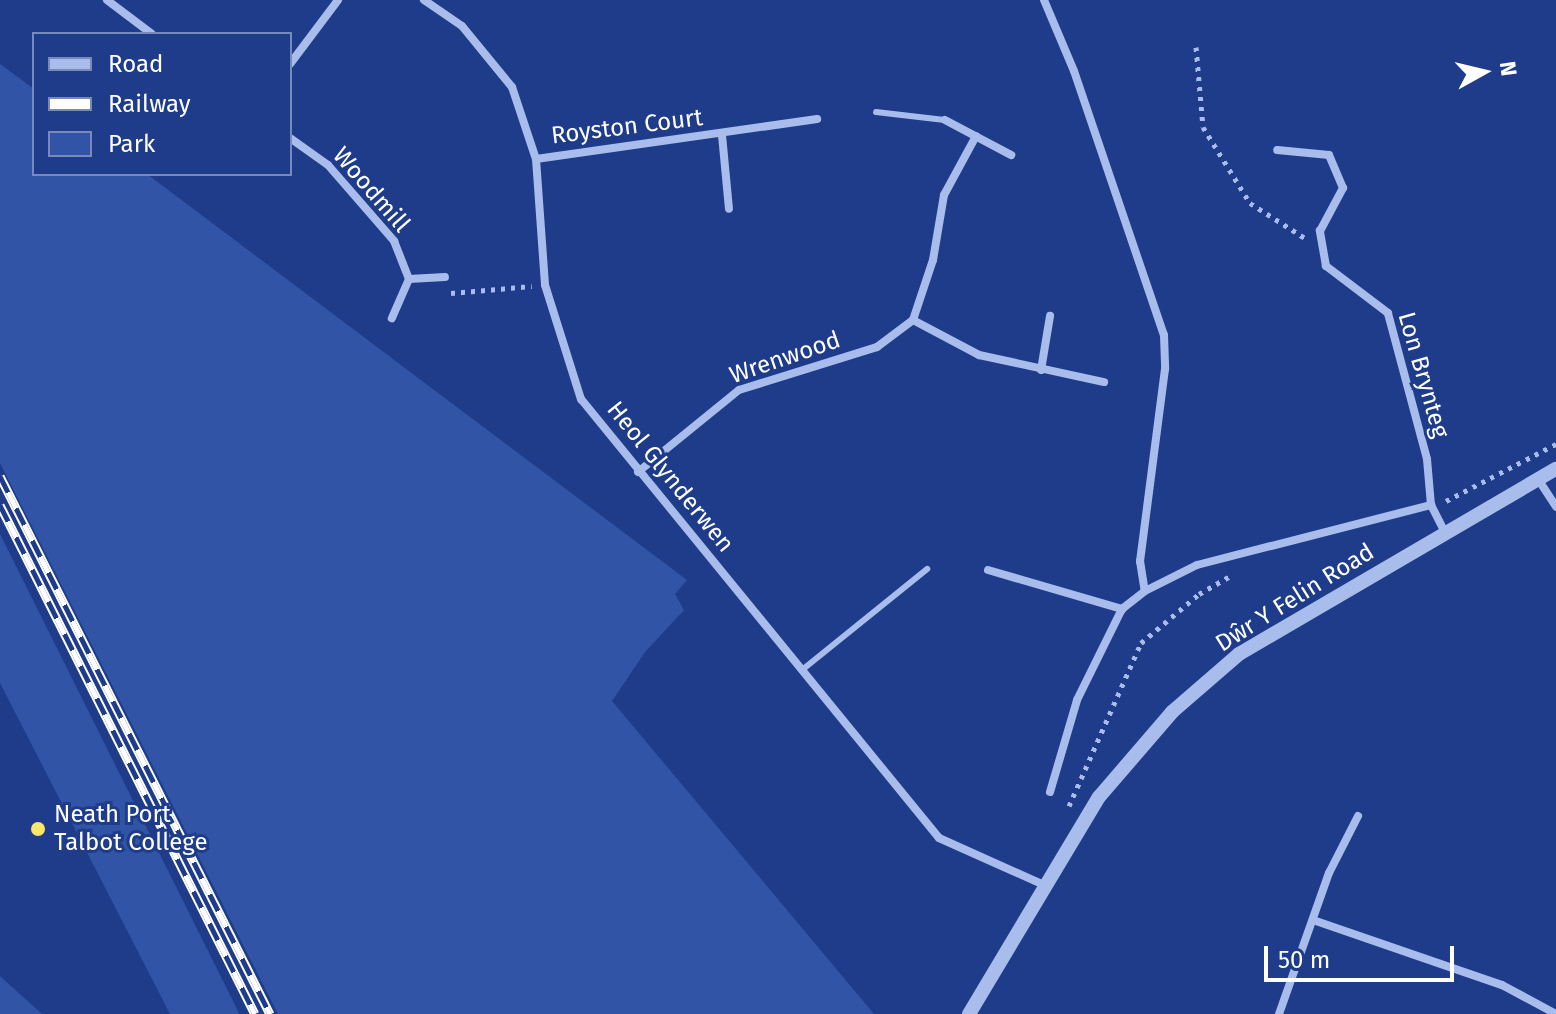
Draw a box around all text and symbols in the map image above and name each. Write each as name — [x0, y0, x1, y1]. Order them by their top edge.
legend — [32, 32, 292, 176]
north arrow — [1444, 32, 1524, 112]
text: Road — [108, 50, 163, 78]
text: N — [1494, 59, 1523, 78]
text: Railway — [108, 90, 191, 118]
street label: Royston Court — [550, 103, 704, 151]
text: Park — [108, 130, 155, 158]
street label: Woodmill — [326, 142, 416, 238]
street label: Lon Brynteg — [1391, 309, 1455, 441]
street label: Wrenwood — [726, 326, 844, 390]
street label: Heol Glynderwen — [600, 396, 740, 558]
street label: Dŵr Y Felin Road — [1210, 538, 1380, 658]
place label: Neath Port Talbot College — [54, 801, 208, 857]
marker: Neath Port Talbot College — [29, 820, 47, 838]
scale bar — [1268, 930, 1458, 980]
text: 50 m — [1278, 946, 1330, 974]

